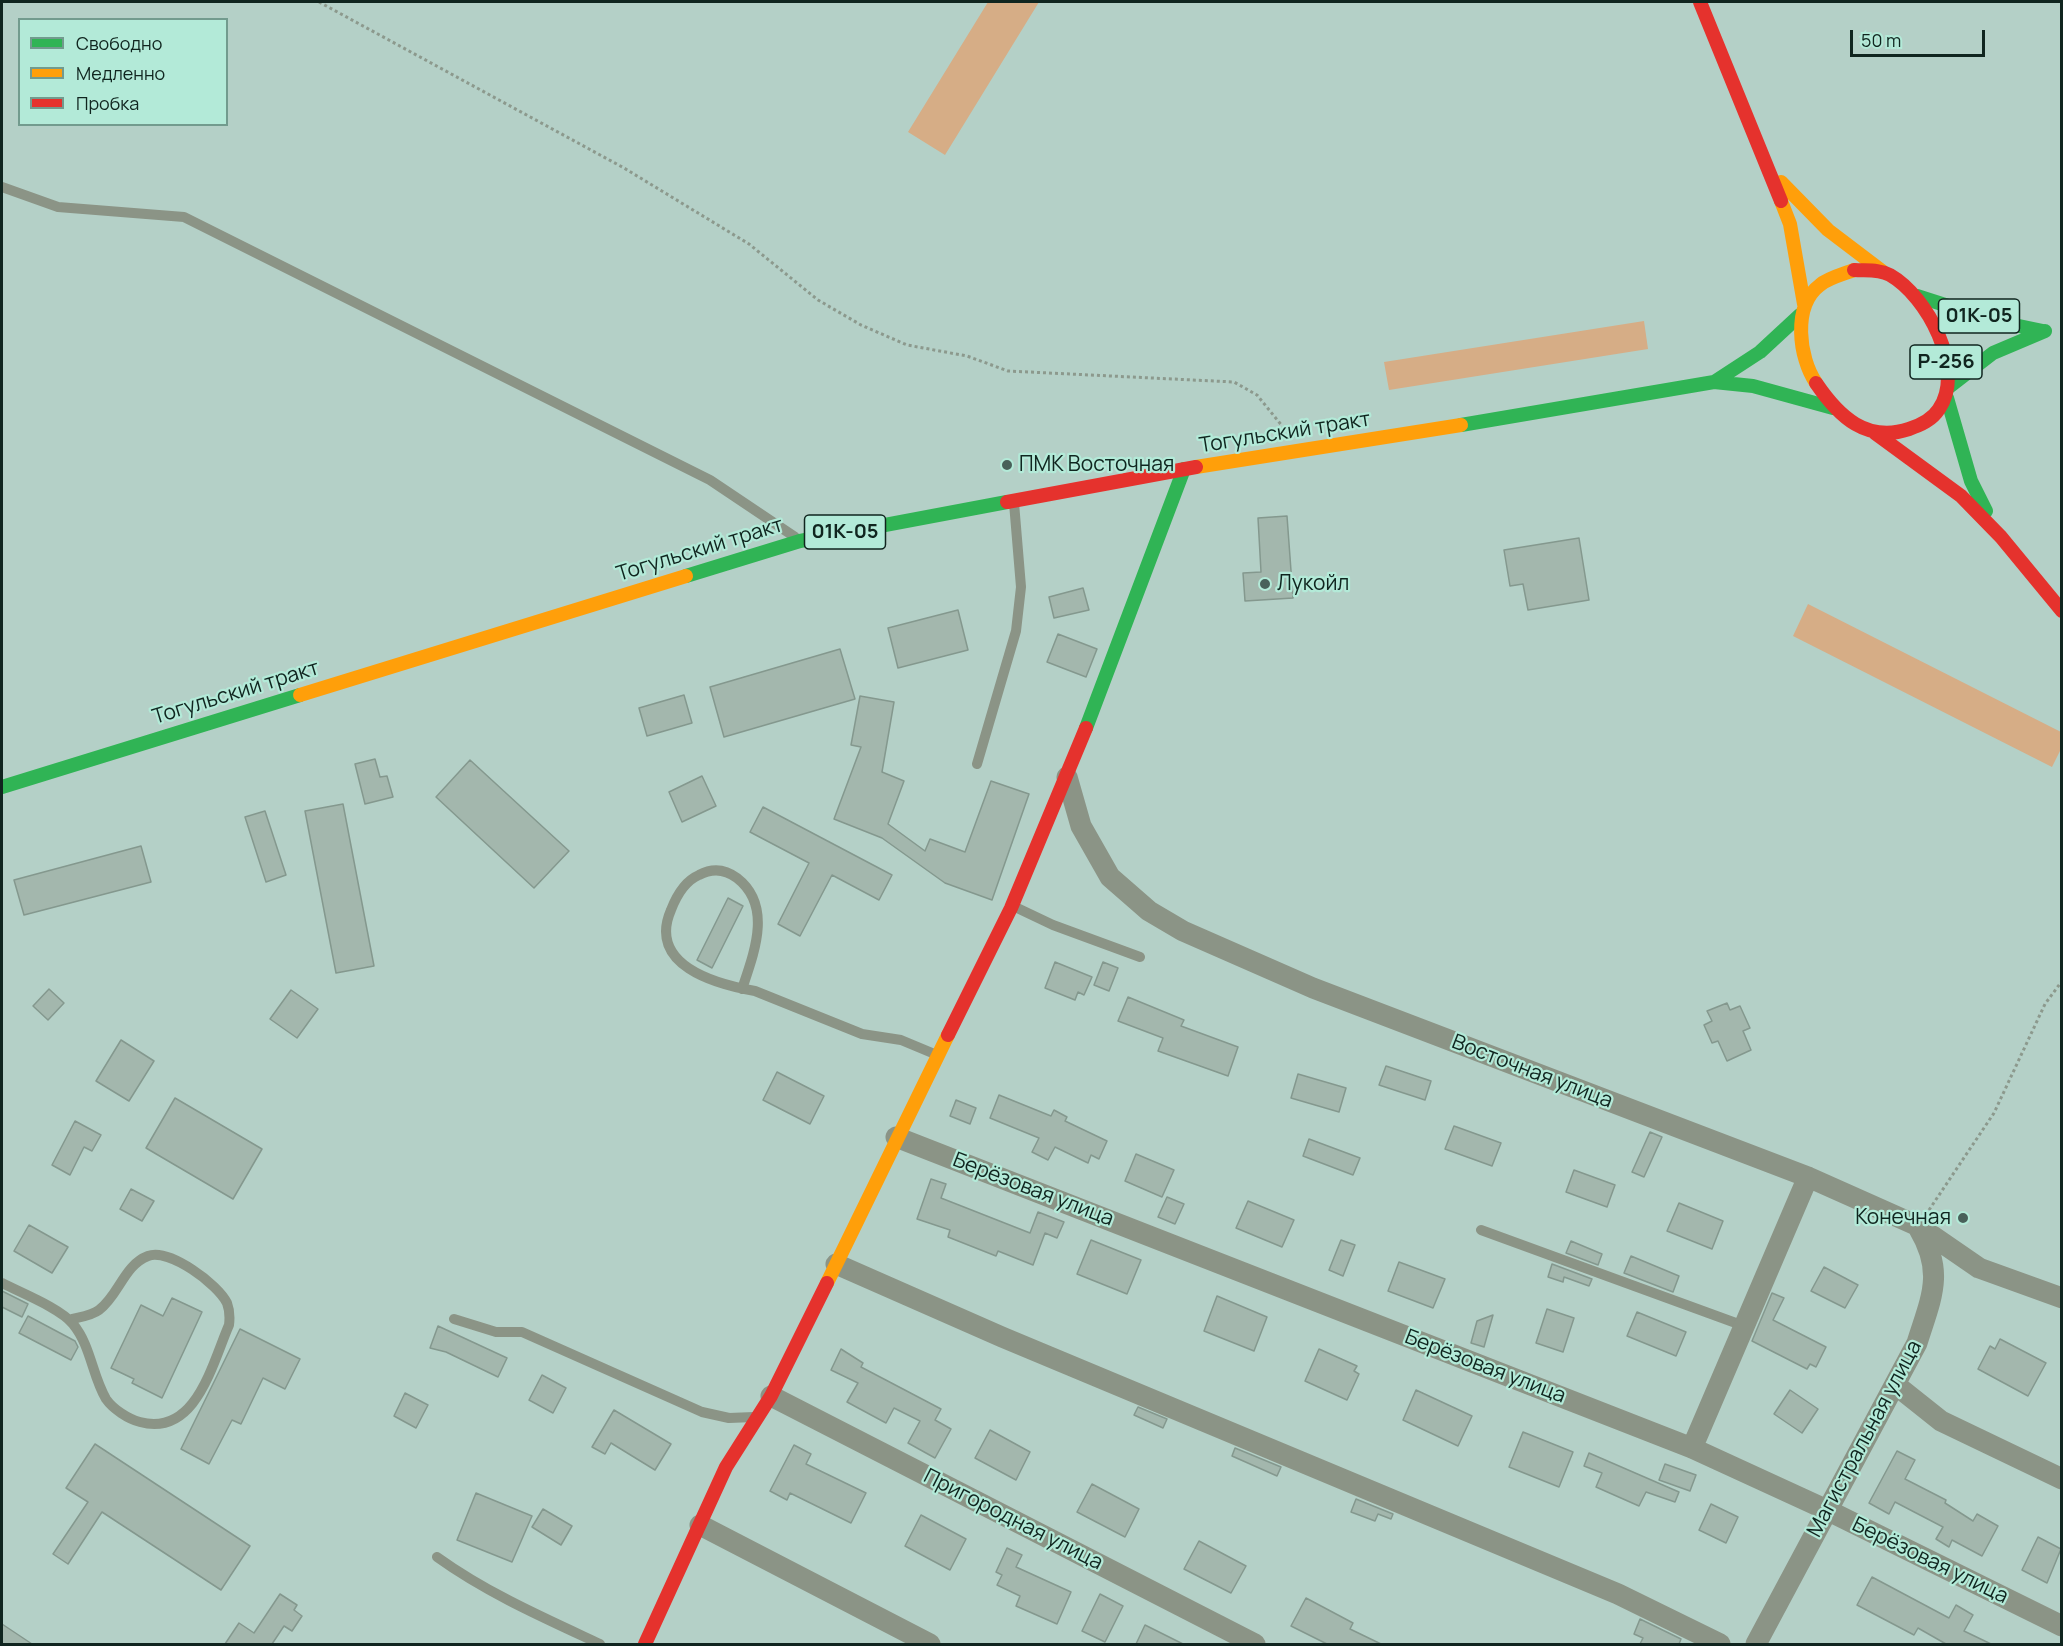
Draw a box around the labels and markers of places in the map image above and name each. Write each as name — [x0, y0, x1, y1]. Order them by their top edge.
place label: ПМК Восточная — [1019, 452, 1174, 478]
marker: ПМК Восточная — [1000, 458, 1014, 472]
place label: Лукойл — [1277, 571, 1349, 597]
marker: Лукойл — [1258, 577, 1272, 591]
place label: Конечная — [1855, 1205, 1951, 1231]
marker: Конечная — [1956, 1211, 1970, 1225]

